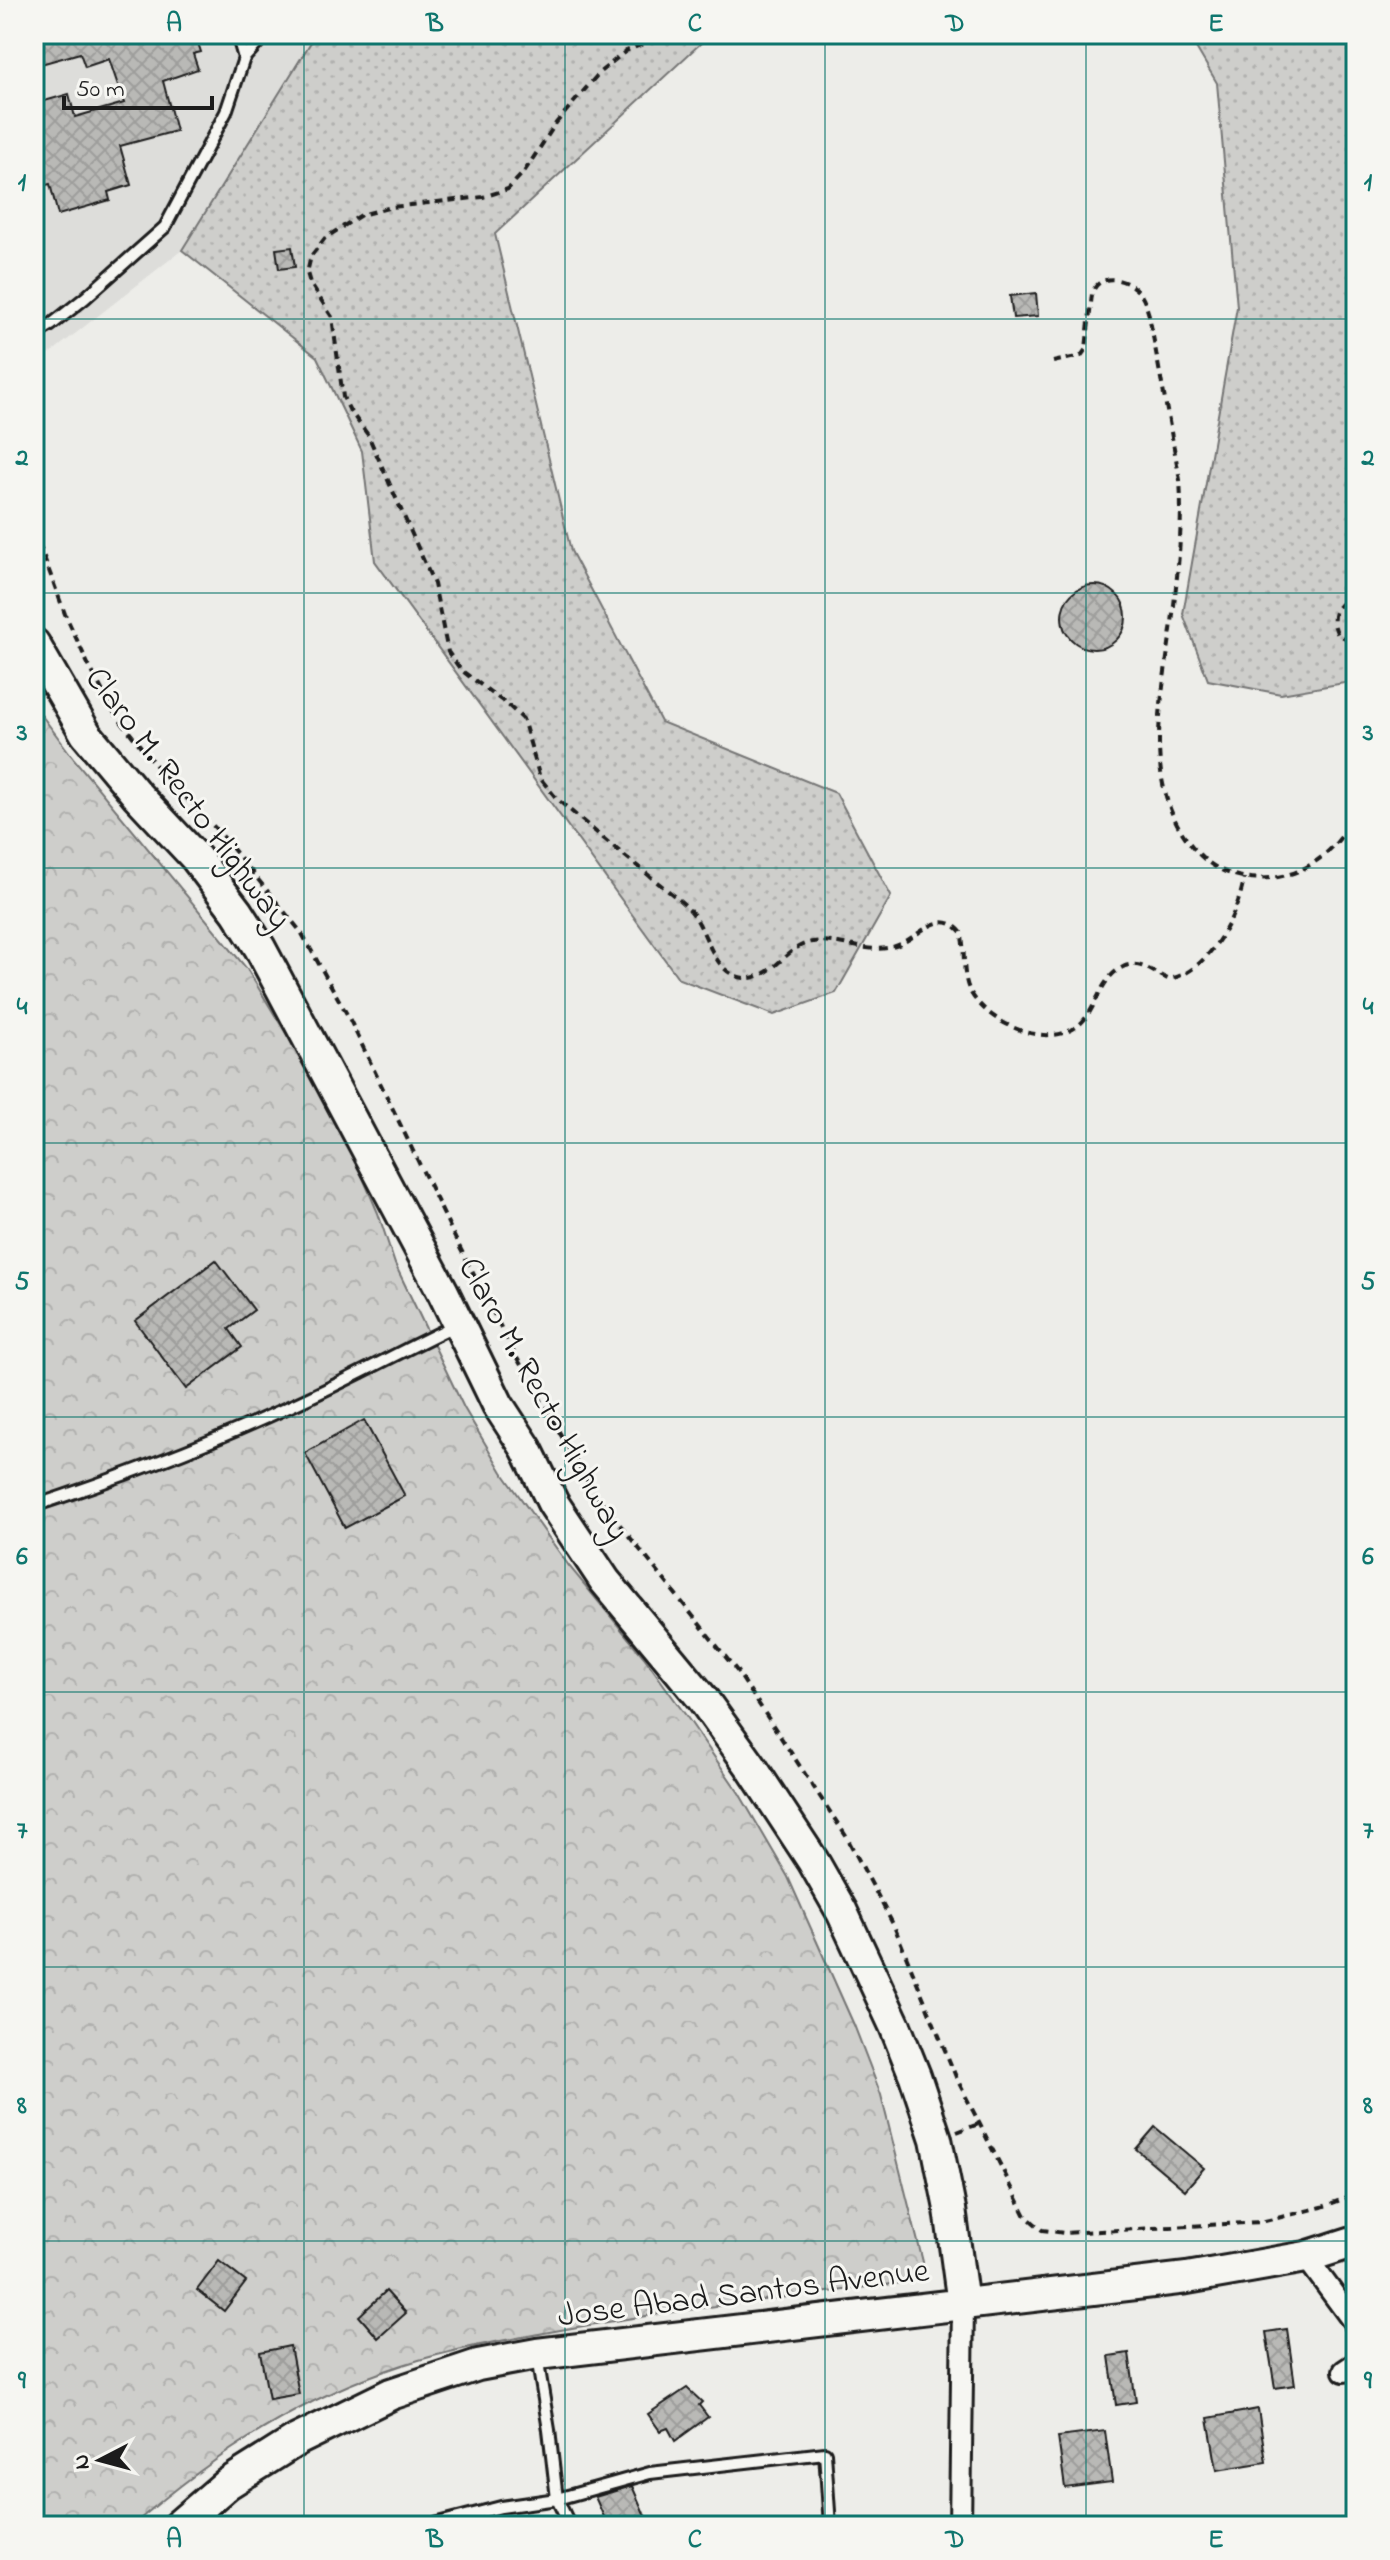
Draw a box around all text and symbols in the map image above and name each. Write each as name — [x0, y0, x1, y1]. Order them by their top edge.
text: A — [166, 6, 182, 44]
text: B — [425, 6, 444, 44]
text: C — [688, 6, 702, 44]
text: D — [944, 6, 965, 44]
text: E — [1208, 6, 1224, 44]
scale bar — [64, 60, 212, 110]
text: 50 m — [76, 73, 125, 108]
text: 1 — [18, 165, 27, 203]
text: 1 — [1364, 165, 1373, 203]
text: 2 — [15, 440, 29, 478]
text: 2 — [1361, 440, 1375, 478]
street label: Claro M. Recto Highway — [71, 657, 302, 941]
text: 3 — [16, 715, 28, 753]
text: 3 — [1362, 715, 1374, 753]
text: 4 — [17, 989, 28, 1027]
text: 4 — [1363, 989, 1374, 1027]
street label: Claro M. Recto Highway — [444, 1249, 641, 1551]
text: 5 — [15, 1264, 30, 1302]
text: 5 — [1361, 1264, 1376, 1302]
text: 6 — [16, 1539, 28, 1577]
text: 6 — [1362, 1539, 1374, 1577]
text: 7 — [17, 1813, 28, 1851]
text: 7 — [1363, 1813, 1374, 1851]
text: 8 — [16, 2088, 27, 2126]
text: 8 — [1362, 2088, 1373, 2126]
street label: Jose Abad Santos Avenue — [555, 2247, 933, 2343]
text: 9 — [17, 2363, 27, 2401]
text: 9 — [1363, 2363, 1373, 2401]
north arrow — [60, 2420, 140, 2500]
text: N — [66, 2453, 100, 2471]
text: A — [166, 2522, 182, 2560]
text: B — [425, 2522, 444, 2560]
text: C — [688, 2522, 702, 2560]
text: D — [944, 2522, 965, 2560]
text: E — [1208, 2522, 1224, 2560]

